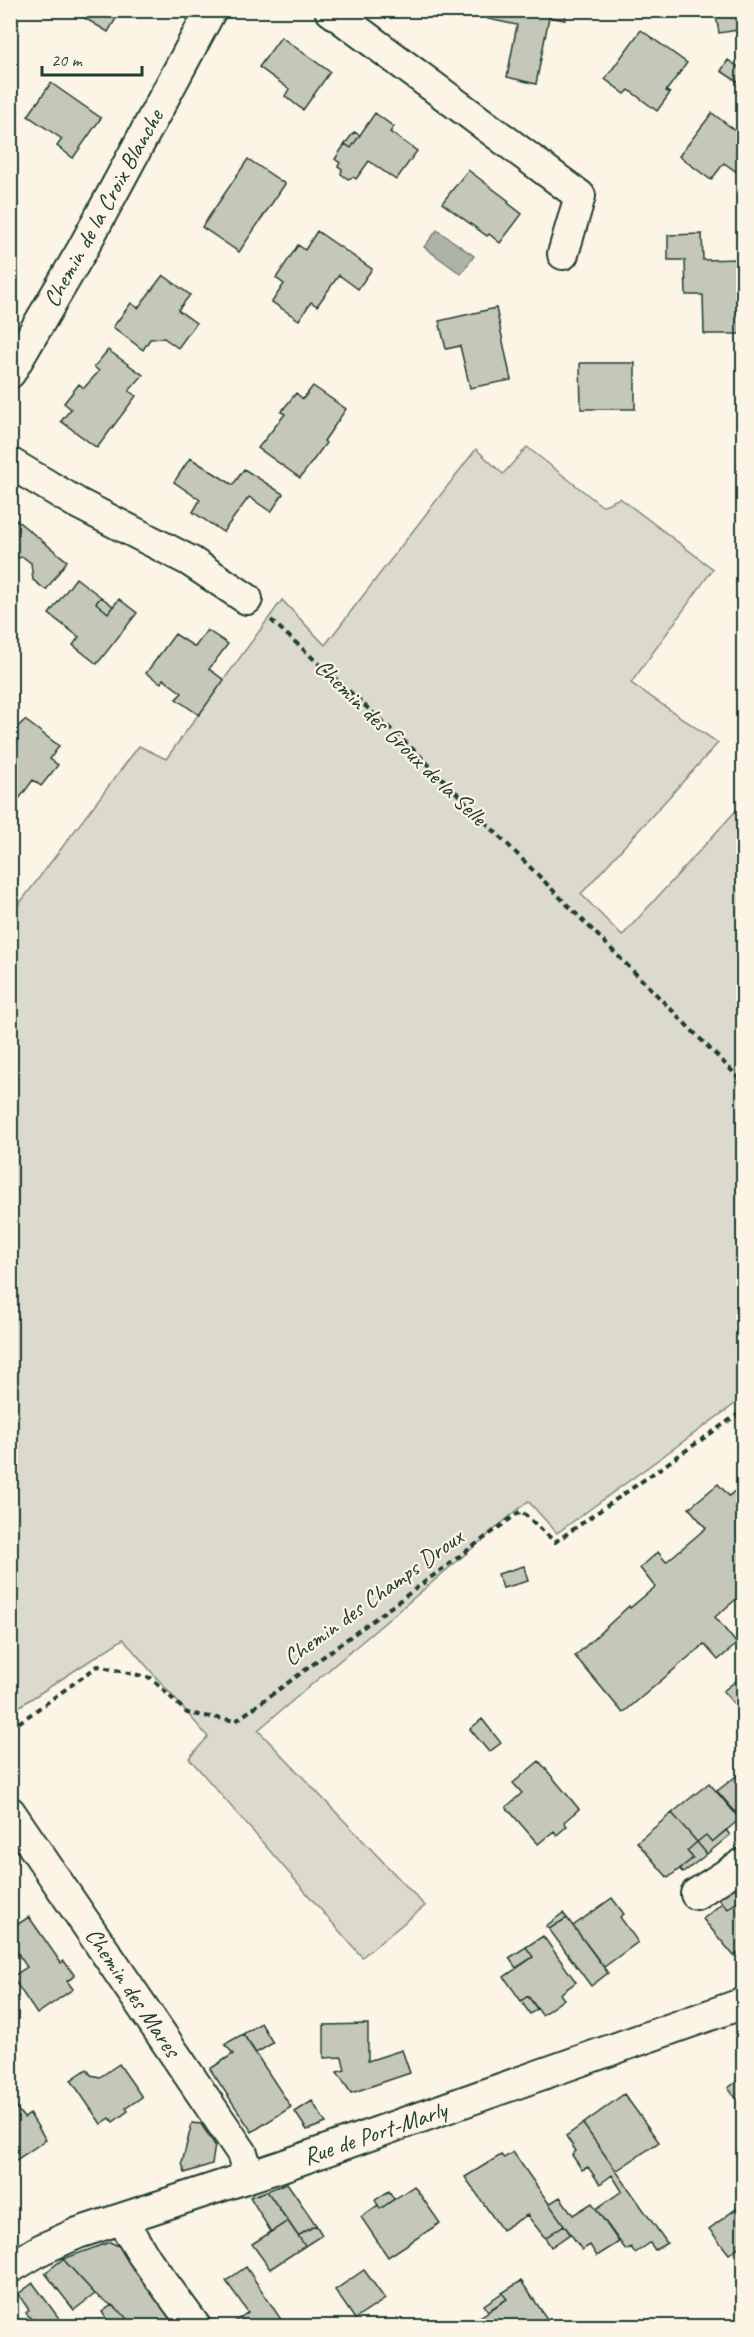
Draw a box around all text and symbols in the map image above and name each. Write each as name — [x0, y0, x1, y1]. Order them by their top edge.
scale bar — [42, 39, 142, 77]
text: 20 m — [51, 49, 84, 71]
street label: Chemin de la Croix Blanche — [36, 102, 171, 312]
street label: Chemin des Groux de la Selle — [309, 652, 495, 833]
street label: Chemin des Champs Droux — [277, 1521, 470, 1672]
street label: Chemin des Mares — [79, 1922, 189, 2065]
street label: Rue de Port-Marly — [299, 2094, 452, 2172]

